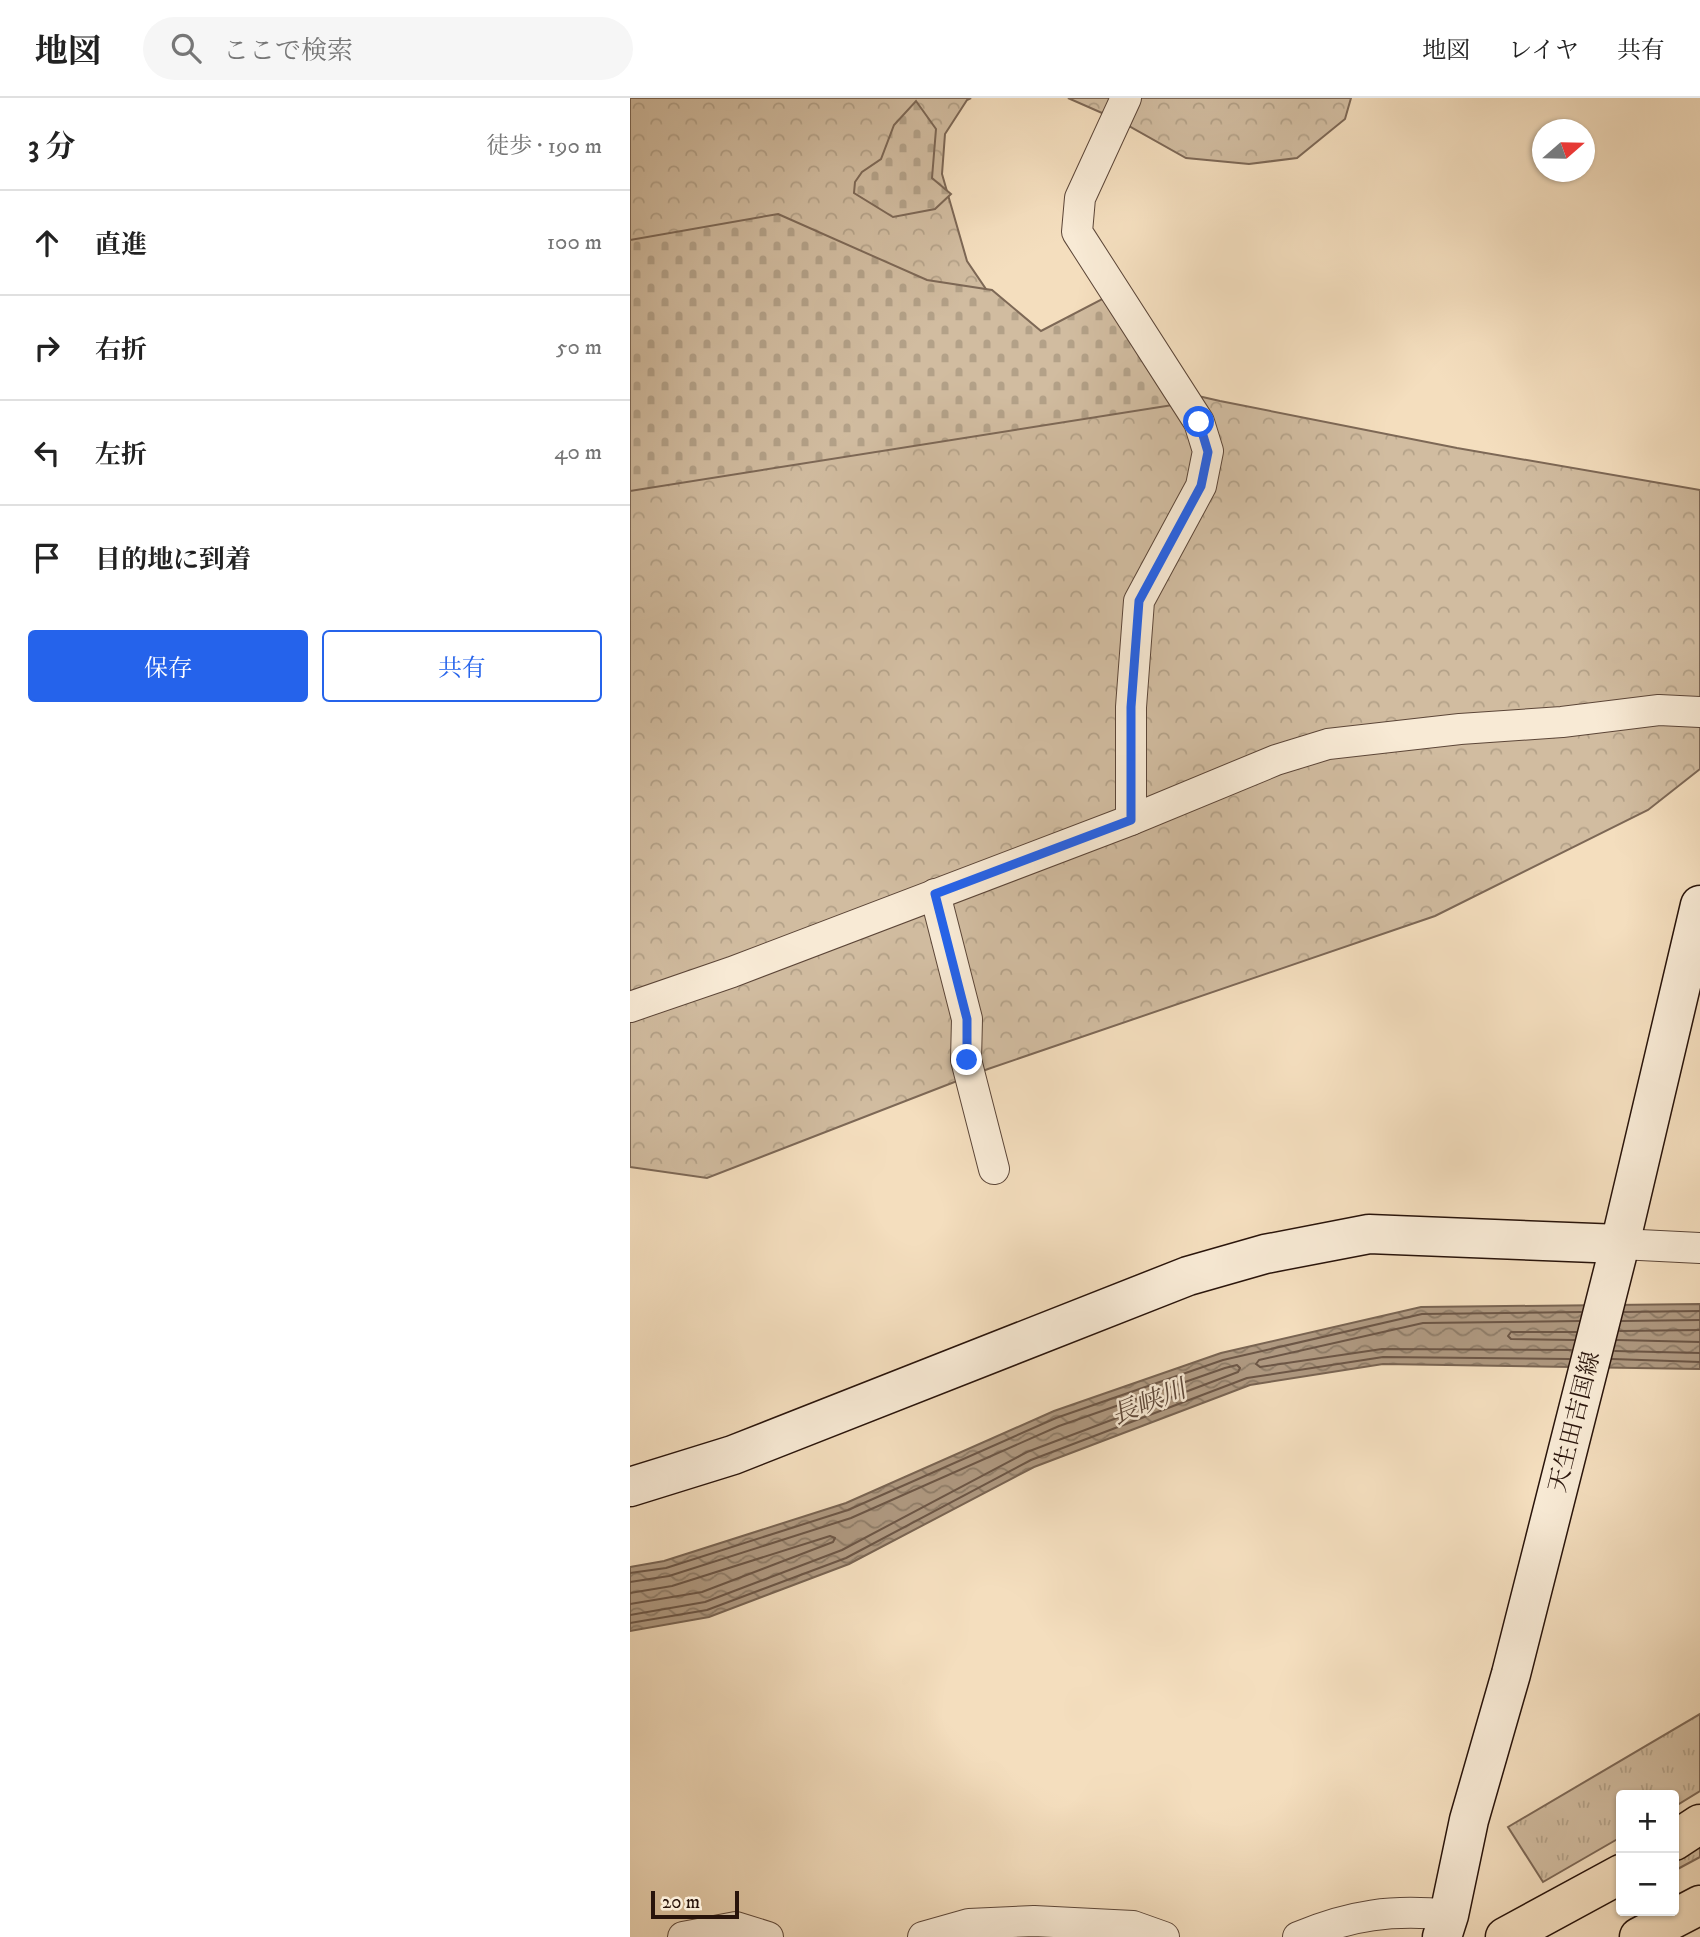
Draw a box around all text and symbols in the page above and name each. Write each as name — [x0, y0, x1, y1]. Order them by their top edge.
search box — [143, 17, 633, 80]
icon: search — [167, 29, 205, 67]
text: 地図 — [35, 32, 101, 73]
text: ここで検索 — [223, 35, 353, 68]
text: 地図 — [1422, 36, 1470, 66]
text: レイヤ — [1508, 36, 1579, 66]
text: 共有 — [1617, 36, 1665, 66]
north arrow — [1532, 119, 1595, 182]
text: 3 分 — [28, 129, 76, 166]
text: 徒歩 · 190 m — [486, 132, 602, 161]
icon: ahead — [28, 224, 66, 262]
text: 100 m — [547, 228, 602, 257]
text: 直進 — [95, 229, 147, 262]
icon: right — [28, 329, 66, 367]
text: 50 m — [556, 333, 602, 362]
text: 右折 — [95, 334, 147, 367]
route start — [1183, 406, 1214, 437]
icon: left — [28, 434, 66, 472]
text: 40 m — [554, 438, 602, 467]
text: 左折 — [95, 439, 147, 472]
icon: arrive — [28, 539, 66, 577]
text: 目的地に到着 — [95, 544, 251, 577]
button: 保存 — [28, 630, 308, 702]
button: 共有 — [322, 630, 602, 702]
route end — [951, 1044, 982, 1075]
street label: 天生田吉国線 — [1543, 1349, 1607, 1495]
water label: 長峡川 — [1107, 1372, 1194, 1433]
map controls — [1616, 1790, 1679, 1916]
button: + — [1616, 1790, 1679, 1853]
button: − — [1616, 1853, 1679, 1916]
scale bar — [651, 1888, 738, 1920]
text: 20 m — [662, 1891, 700, 1914]

